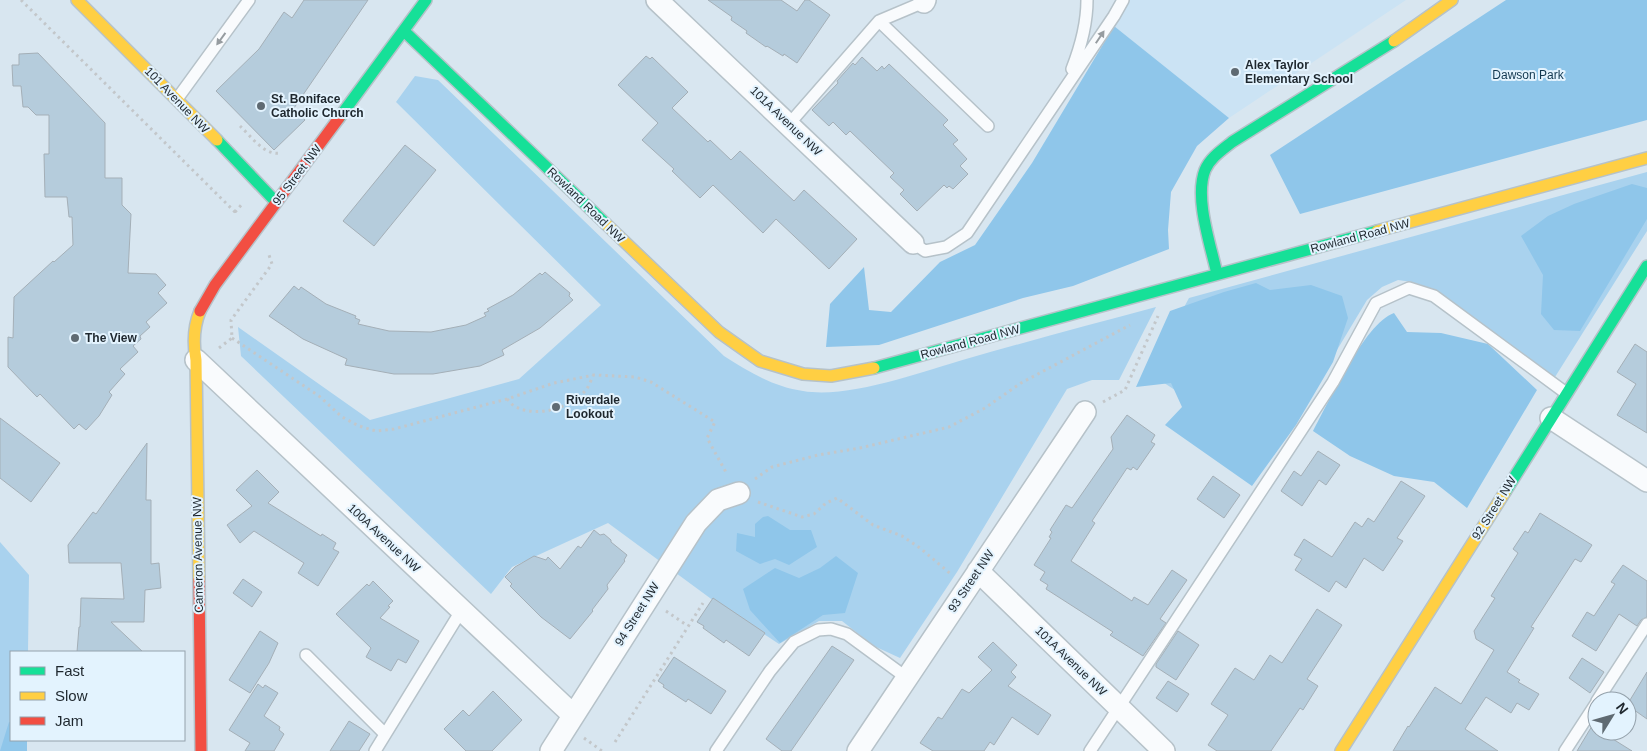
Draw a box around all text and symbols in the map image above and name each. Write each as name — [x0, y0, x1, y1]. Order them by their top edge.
one-way arrow — [1095, 30, 1105, 44]
one-way arrow — [215, 32, 226, 45]
place label: Alex Taylor Elementary School — [1245, 58, 1353, 86]
street label: 101 Avenue NW — [142, 64, 213, 136]
marker: Alex Taylor Elementary School — [1229, 66, 1241, 78]
park label: Dawson Park — [1492, 68, 1565, 82]
street label: 101A Avenue NW — [747, 83, 825, 159]
place label: St. Boniface Catholic Church — [271, 92, 364, 120]
marker: St. Boniface Catholic Church — [255, 100, 267, 112]
street label: 95 Street NW — [270, 141, 325, 208]
street label: Rowland Road NW — [544, 165, 628, 246]
street label: Rowland Road NW — [1309, 216, 1412, 256]
street label: Rowland Road NW — [919, 322, 1022, 362]
place label: The View — [85, 331, 137, 345]
marker: The View — [69, 332, 81, 344]
place label: Riverdale Lookout — [566, 393, 620, 421]
marker: Riverdale Lookout — [550, 401, 562, 413]
street label: 92 Street NW — [1469, 473, 1519, 542]
street label: Cameron Avenue NW — [190, 496, 206, 613]
street label: 100A Avenue NW — [345, 501, 424, 576]
street label: 93 Street NW — [945, 547, 997, 615]
street label: 94 Street NW — [612, 579, 662, 648]
street label: 101A Avenue NW — [1032, 623, 1110, 699]
legend — [10, 651, 185, 741]
text: Fast — [55, 662, 85, 679]
text: Slow — [55, 687, 88, 704]
north arrow — [1587, 691, 1637, 741]
text: N — [1613, 699, 1632, 717]
text: Jam — [55, 712, 83, 729]

